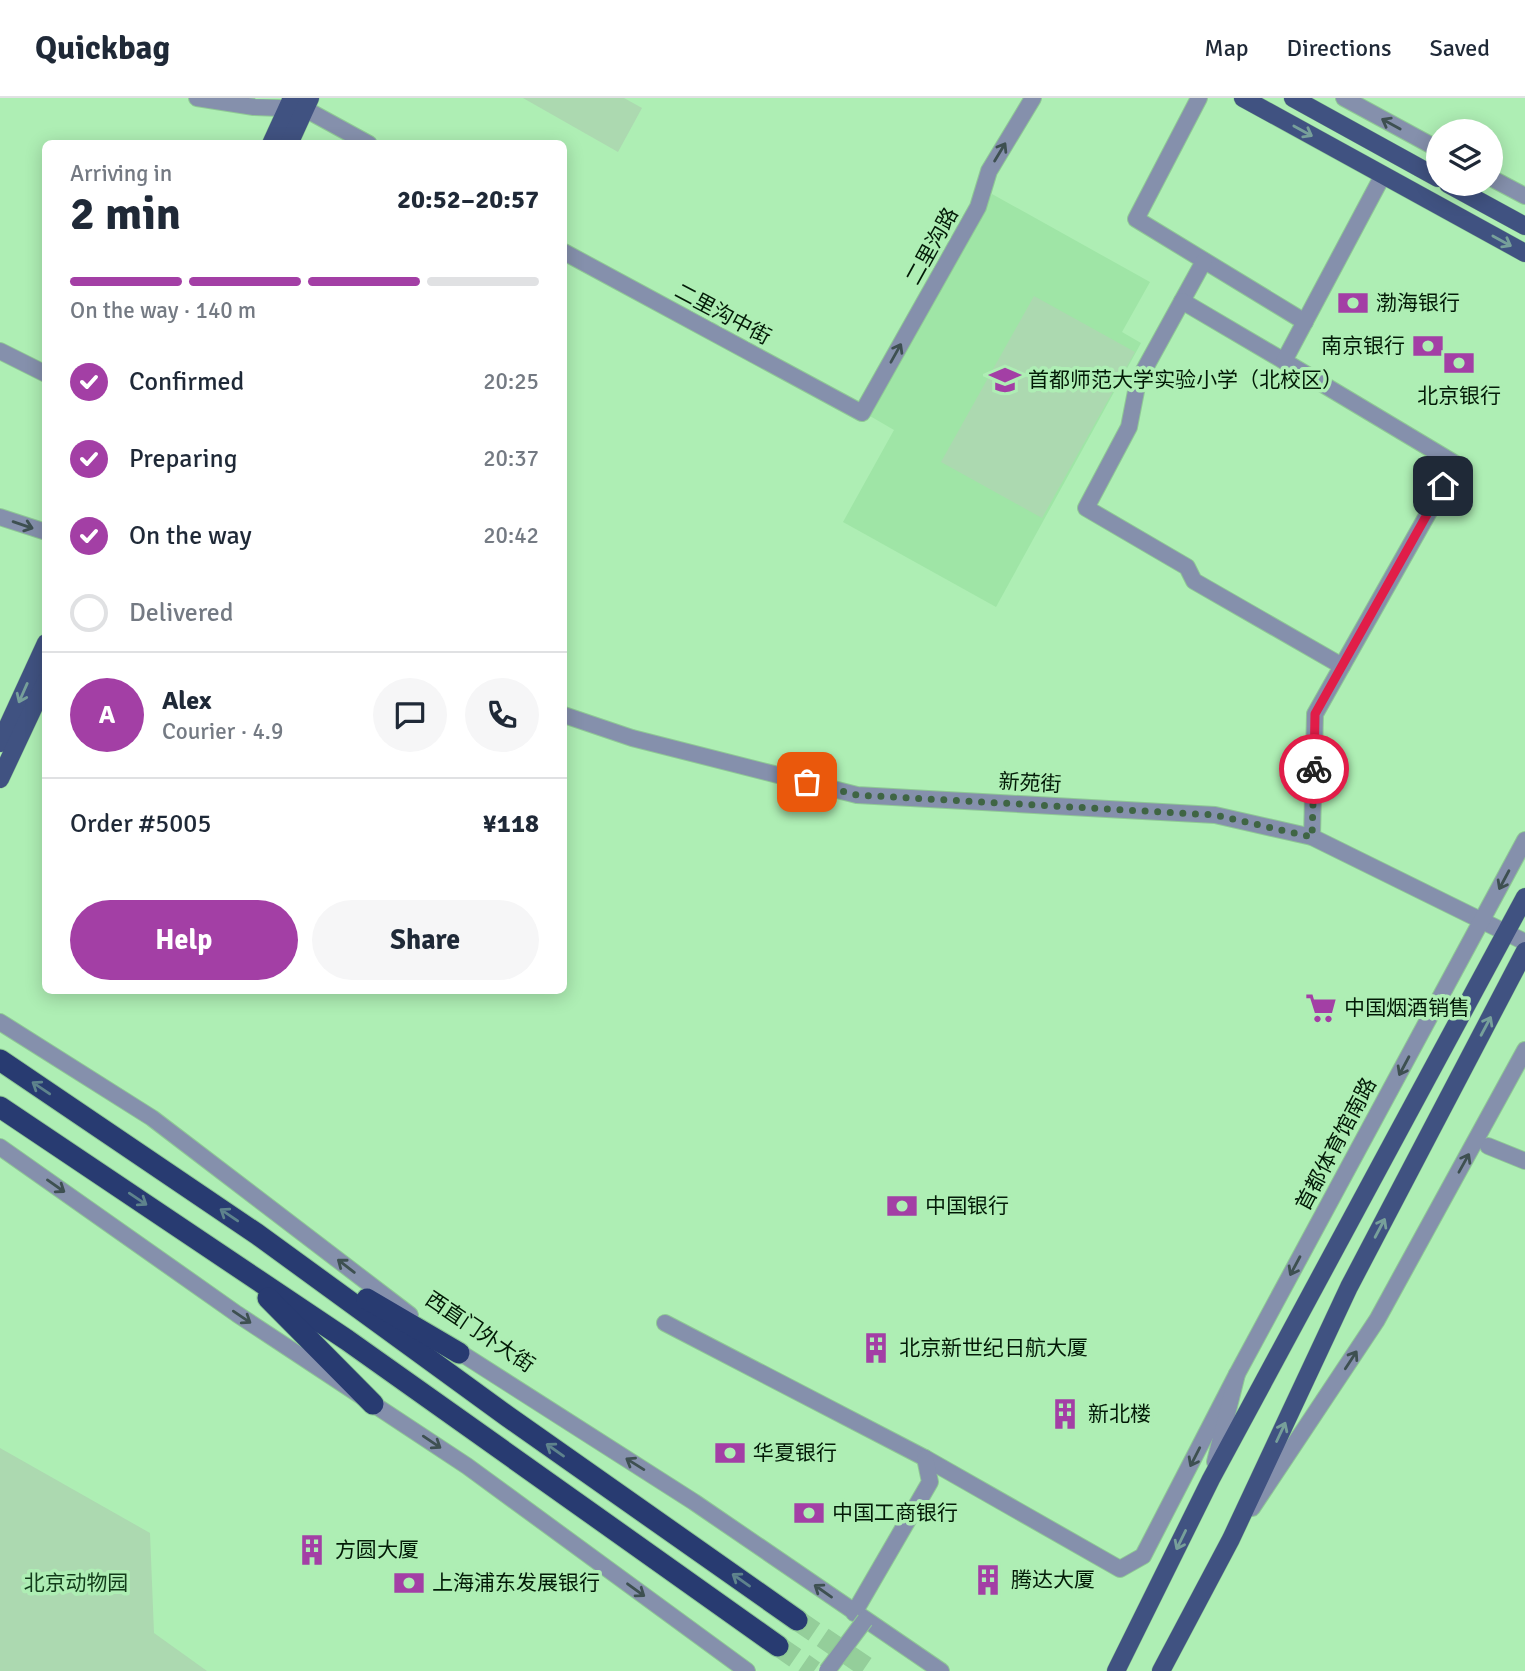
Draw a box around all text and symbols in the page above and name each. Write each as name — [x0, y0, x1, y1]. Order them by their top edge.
text: Quickbag — [35, 28, 170, 69]
text: Map — [1204, 33, 1249, 63]
text: Directions — [1287, 33, 1392, 63]
text: Saved — [1430, 33, 1490, 63]
one-way arrow — [1382, 117, 1402, 131]
map controls — [1426, 119, 1503, 196]
button: layers — [1426, 119, 1503, 196]
one-way arrow — [1292, 125, 1313, 138]
one-way arrow — [994, 143, 1008, 163]
text: Arriving in — [70, 159, 172, 188]
text: 20:52–20:57 — [397, 184, 539, 216]
text: 2 min — [70, 186, 181, 242]
street label: 二里沟路 — [900, 203, 964, 289]
one-way arrow — [1492, 234, 1512, 248]
street label: 二里沟中街 — [671, 278, 775, 350]
bank icon: 渤海银行 — [1336, 286, 1370, 320]
place label: 渤海银行 — [1376, 290, 1460, 316]
text: On the way · 140 m — [70, 296, 256, 325]
bank icon: 南京银行 — [1411, 329, 1445, 363]
place label: 南京银行 — [1321, 333, 1405, 359]
one-way arrow — [889, 344, 903, 364]
bank icon: 北京银行 — [1442, 346, 1476, 380]
icon: check — [70, 363, 108, 401]
school or university icon: 首都师范大学实验小学（北校区） — [988, 363, 1022, 397]
text: Confirmed — [129, 366, 244, 398]
text: 20:25 — [483, 367, 539, 396]
place label: 首都师范大学实验小学（北校区） — [1028, 367, 1343, 393]
place label: 北京银行 — [1417, 383, 1501, 409]
icon: check — [70, 440, 108, 478]
text: Preparing — [129, 443, 237, 475]
text: 20:37 — [483, 444, 539, 473]
pin — [1413, 456, 1473, 516]
icon: home — [1424, 467, 1462, 505]
icon: check — [70, 517, 108, 555]
one-way arrow — [11, 520, 33, 532]
text: On the way — [129, 520, 252, 552]
text: 20:42 — [483, 521, 539, 550]
text: Delivered — [129, 597, 234, 629]
button: chat — [373, 678, 447, 752]
button: phone — [465, 678, 539, 752]
one-way arrow — [16, 682, 29, 703]
text: Alex — [162, 685, 212, 717]
text: A — [99, 699, 115, 731]
text: Courier · 4.9 — [162, 717, 283, 746]
courier — [1279, 734, 1349, 804]
icon: bike — [1295, 750, 1333, 788]
pin — [777, 752, 837, 812]
icon: bag — [788, 763, 826, 801]
street label: 新苑街 — [998, 768, 1062, 798]
text: Order #5005 — [70, 808, 211, 840]
text: ¥118 — [483, 808, 539, 840]
one-way arrow — [1497, 869, 1510, 890]
button: Help — [70, 900, 298, 980]
button: Share — [312, 900, 539, 980]
supermarket icon: 中国烟酒销售 — [1304, 991, 1338, 1025]
place label: 中国烟酒销售 — [1344, 995, 1470, 1021]
one-way arrow — [1479, 1016, 1493, 1037]
one-way arrow — [1396, 1056, 1410, 1076]
street label: 首都体育馆南路 — [1290, 1073, 1382, 1215]
one-way arrow — [31, 1081, 51, 1095]
one-way arrow — [1457, 1153, 1471, 1173]
one-way arrow — [46, 1179, 65, 1193]
bank icon: 中国银行 — [885, 1189, 919, 1223]
one-way arrow — [128, 1192, 147, 1206]
place label: 中国银行 — [925, 1193, 1009, 1219]
one-way arrow — [220, 1208, 239, 1223]
one-way arrow — [1374, 1218, 1387, 1239]
one-way arrow — [1288, 1256, 1302, 1276]
one-way arrow — [338, 1259, 356, 1274]
street label: 西直门外大街 — [421, 1286, 539, 1378]
one-way arrow — [232, 1310, 251, 1324]
building icon: 北京新世纪日航大厦 — [859, 1331, 893, 1365]
place label: 北京新世纪日航大厦 — [899, 1335, 1088, 1361]
one-way arrow — [1344, 1351, 1359, 1370]
building icon: 新北楼 — [1048, 1397, 1082, 1431]
place label: 新北楼 — [1088, 1401, 1151, 1427]
one-way arrow — [1274, 1422, 1288, 1443]
one-way arrow — [422, 1435, 441, 1449]
bank icon: 华夏银行 — [713, 1436, 747, 1470]
place label: 华夏银行 — [753, 1440, 837, 1466]
one-way arrow — [546, 1443, 565, 1457]
one-way arrow — [1187, 1446, 1201, 1467]
one-way arrow — [625, 1457, 645, 1471]
bank icon: 中国工商银行 — [792, 1496, 826, 1530]
place label: 中国工商银行 — [832, 1500, 958, 1526]
one-way arrow — [1173, 1529, 1187, 1550]
building icon: 方圆大厦 — [295, 1533, 329, 1567]
place label: 方圆大厦 — [335, 1537, 419, 1563]
building icon: 腾达大厦 — [971, 1563, 1005, 1597]
bank icon: 上海浦东发展银行 — [392, 1566, 426, 1600]
place label: 腾达大厦 — [1011, 1567, 1095, 1593]
park label: 北京动物园 — [24, 1570, 129, 1596]
place label: 上海浦东发展银行 — [432, 1570, 600, 1596]
one-way arrow — [732, 1573, 751, 1588]
one-way arrow — [626, 1583, 645, 1597]
one-way arrow — [814, 1584, 833, 1598]

